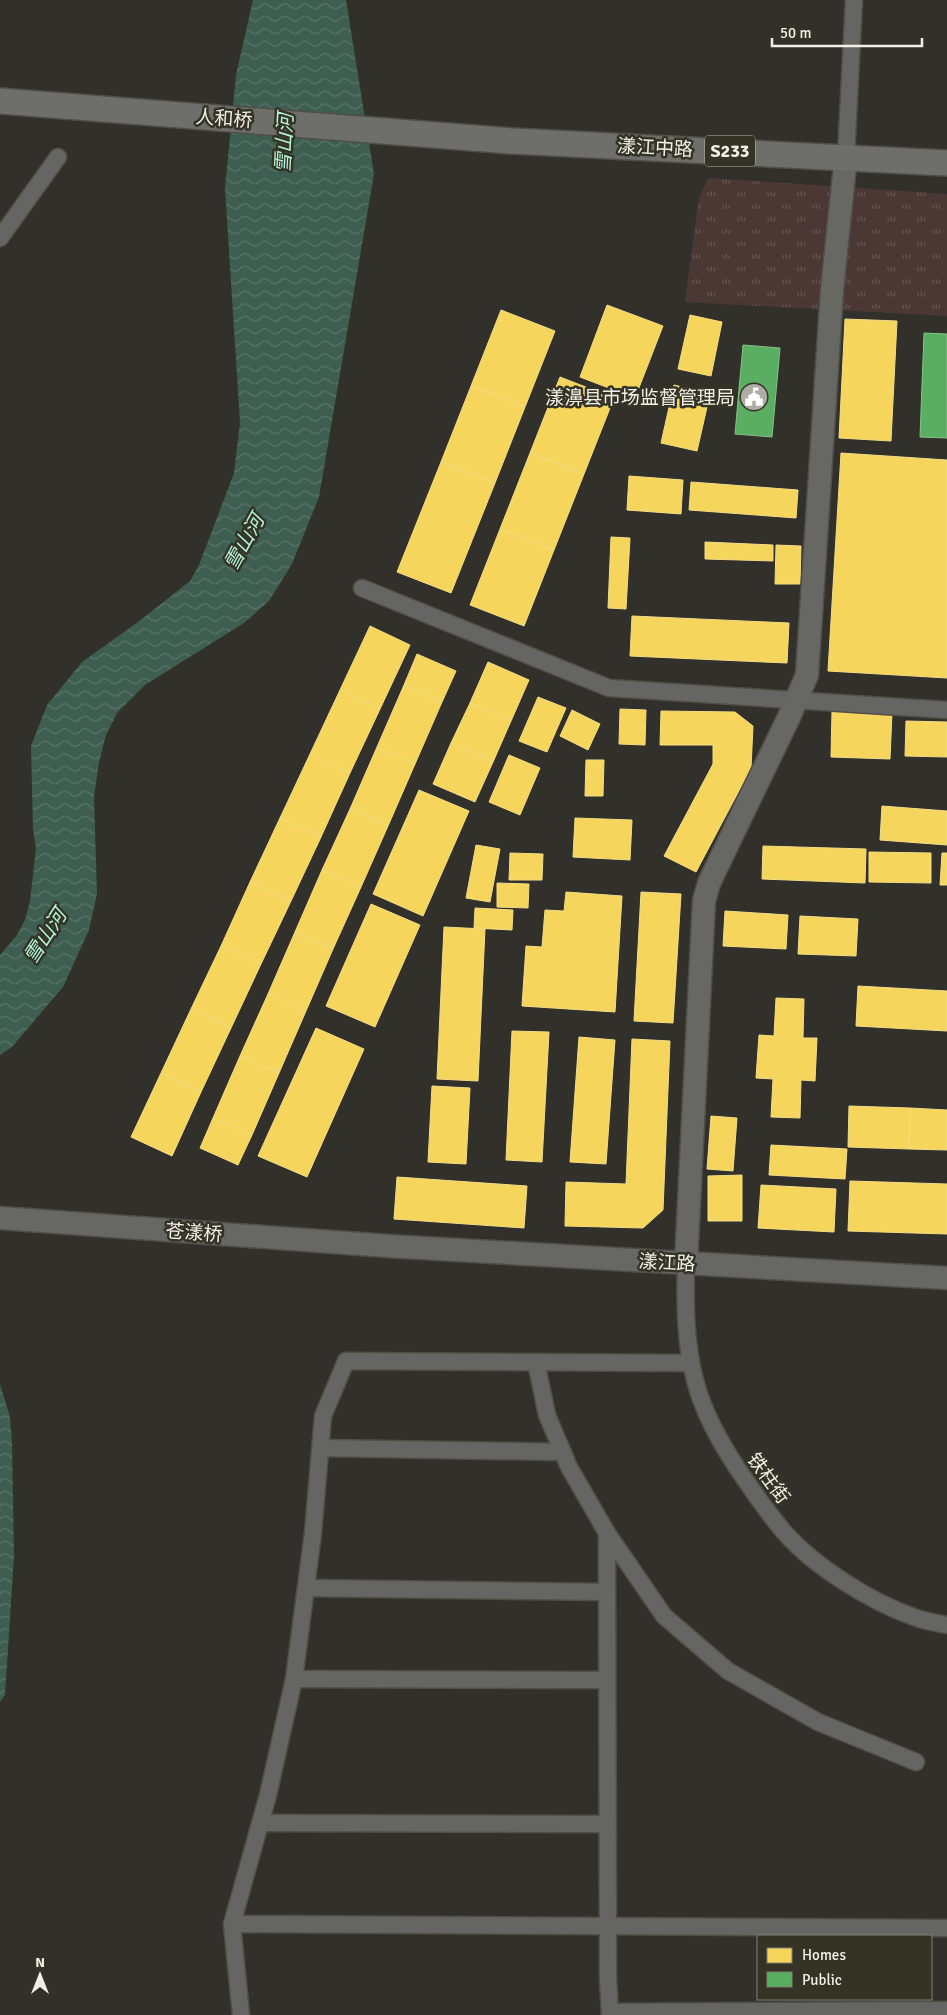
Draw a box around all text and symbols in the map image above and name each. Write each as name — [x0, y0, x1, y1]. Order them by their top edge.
scale bar — [772, 15, 922, 47]
text: 50 m — [780, 24, 811, 42]
street label: 人和桥 — [195, 105, 253, 133]
water label: 雪山河 — [270, 108, 299, 174]
street label: 漾江中路 — [616, 134, 694, 162]
road number: S233 — [705, 136, 755, 166]
public building icon: 漾濞县市场监督管理局 — [739, 382, 769, 412]
place label: 漾濞县市场监督管理局 — [545, 386, 735, 410]
water label: 雪山河 — [219, 506, 272, 575]
water label: 雪山河 — [19, 901, 74, 968]
street label: 苍漾桥 — [165, 1219, 223, 1247]
street label: 漾江路 — [638, 1250, 696, 1276]
street label: 铁柱街 — [742, 1448, 795, 1509]
legend — [757, 1935, 932, 2000]
text: Homes — [802, 1946, 846, 1964]
north arrow — [15, 1950, 65, 2000]
text: N — [35, 1954, 45, 1971]
text: Public — [802, 1971, 842, 1989]

